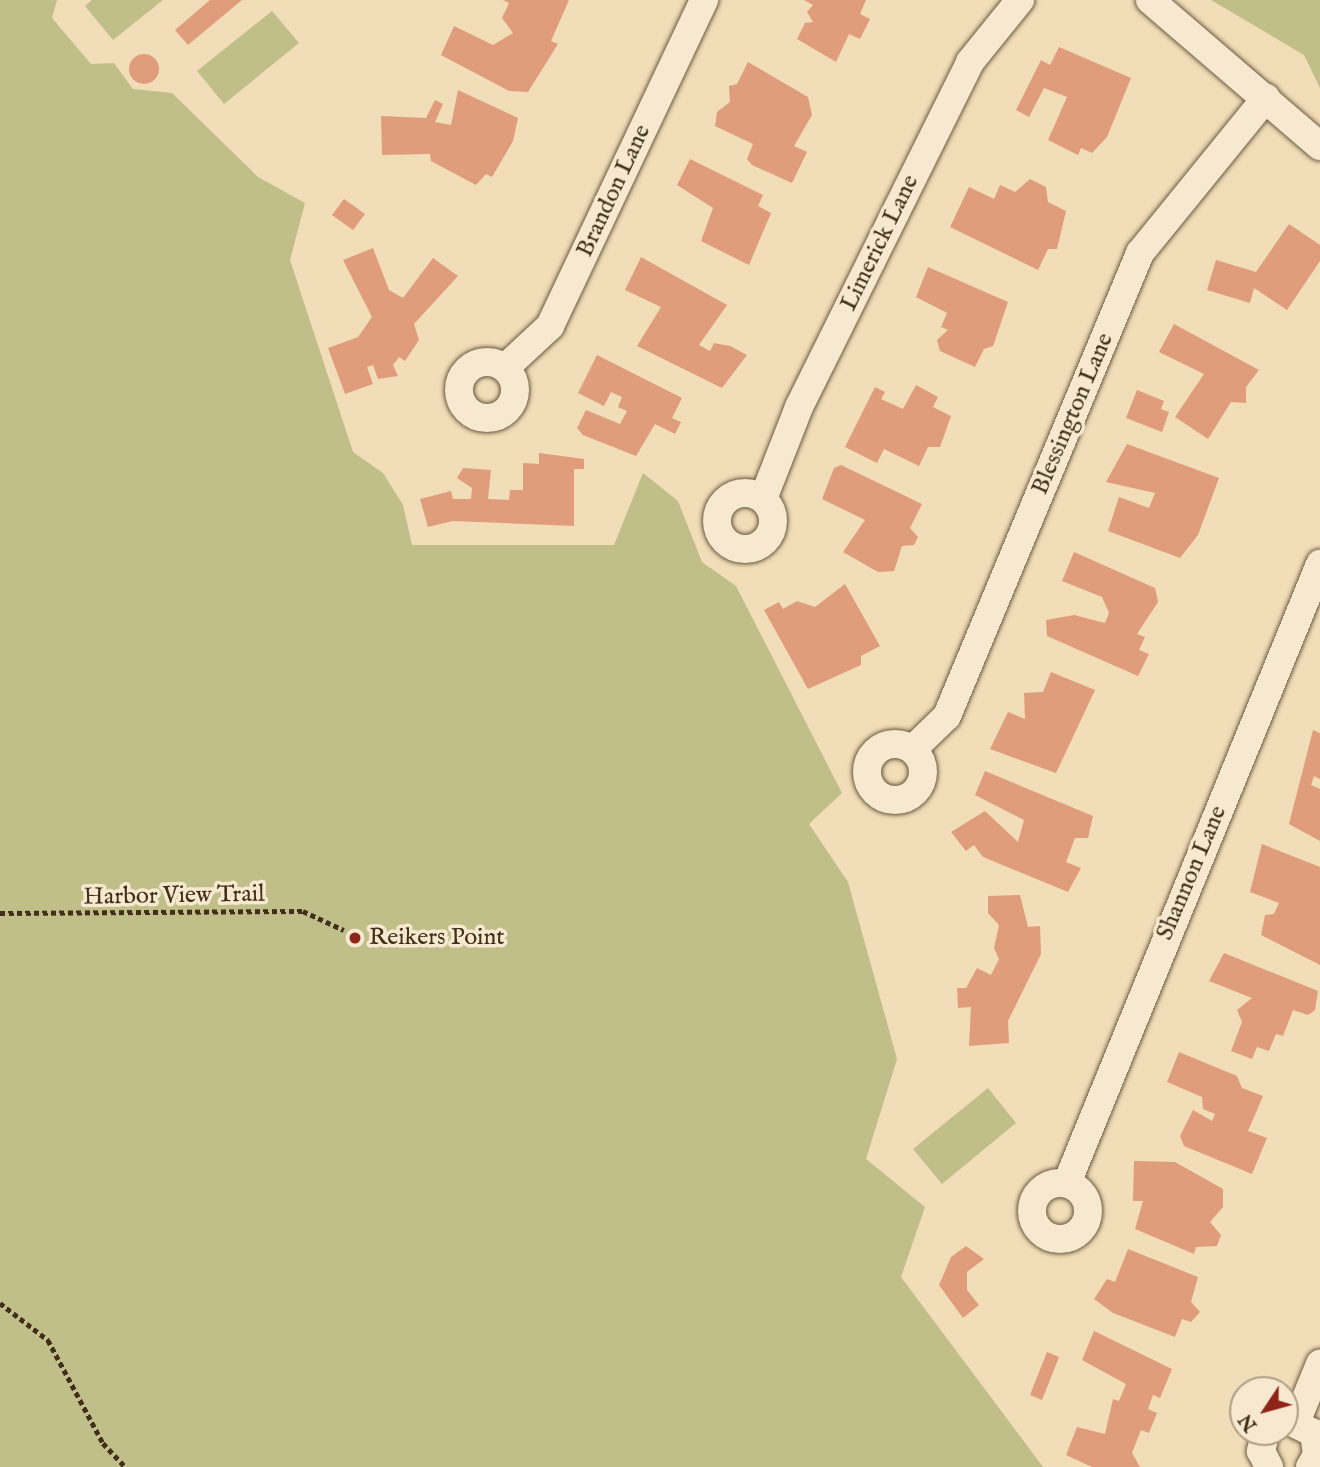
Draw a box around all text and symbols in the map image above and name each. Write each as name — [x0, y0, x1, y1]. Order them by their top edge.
street label: Brandon Lane — [571, 120, 657, 262]
street label: Limerick Lane — [835, 170, 925, 316]
street label: Blessington Lane — [1026, 329, 1120, 499]
street label: Shannon Lane — [1151, 801, 1233, 945]
street label: Harbor View Trail — [83, 880, 265, 912]
place label: Reikers Point — [369, 924, 504, 952]
marker: Reikers Point — [347, 930, 363, 946]
north arrow — [1229, 1376, 1299, 1446]
text: N — [1234, 1408, 1263, 1436]

